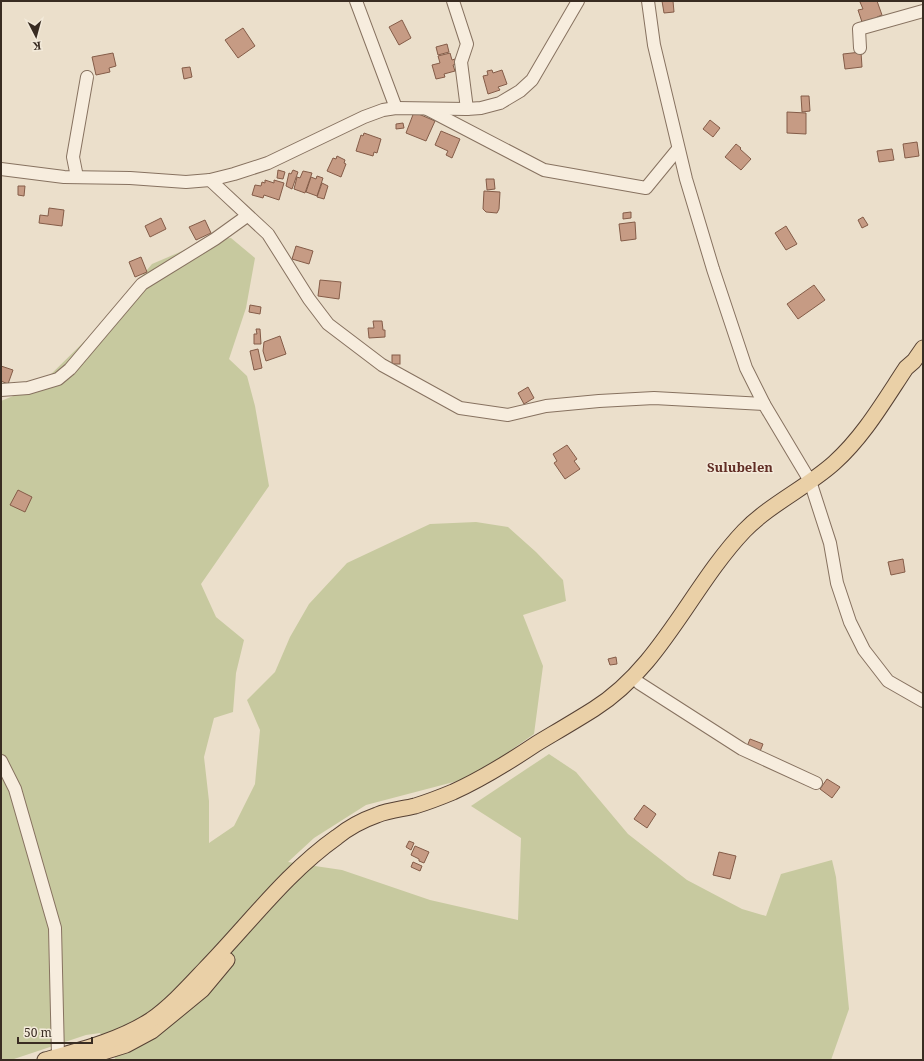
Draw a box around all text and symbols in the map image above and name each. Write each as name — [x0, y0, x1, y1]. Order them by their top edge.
north arrow — [16, 16, 56, 56]
text: K — [31, 39, 42, 54]
district label: Sulubelen — [707, 458, 773, 476]
scale bar — [18, 1019, 92, 1045]
text: 50 m — [24, 1024, 52, 1041]

